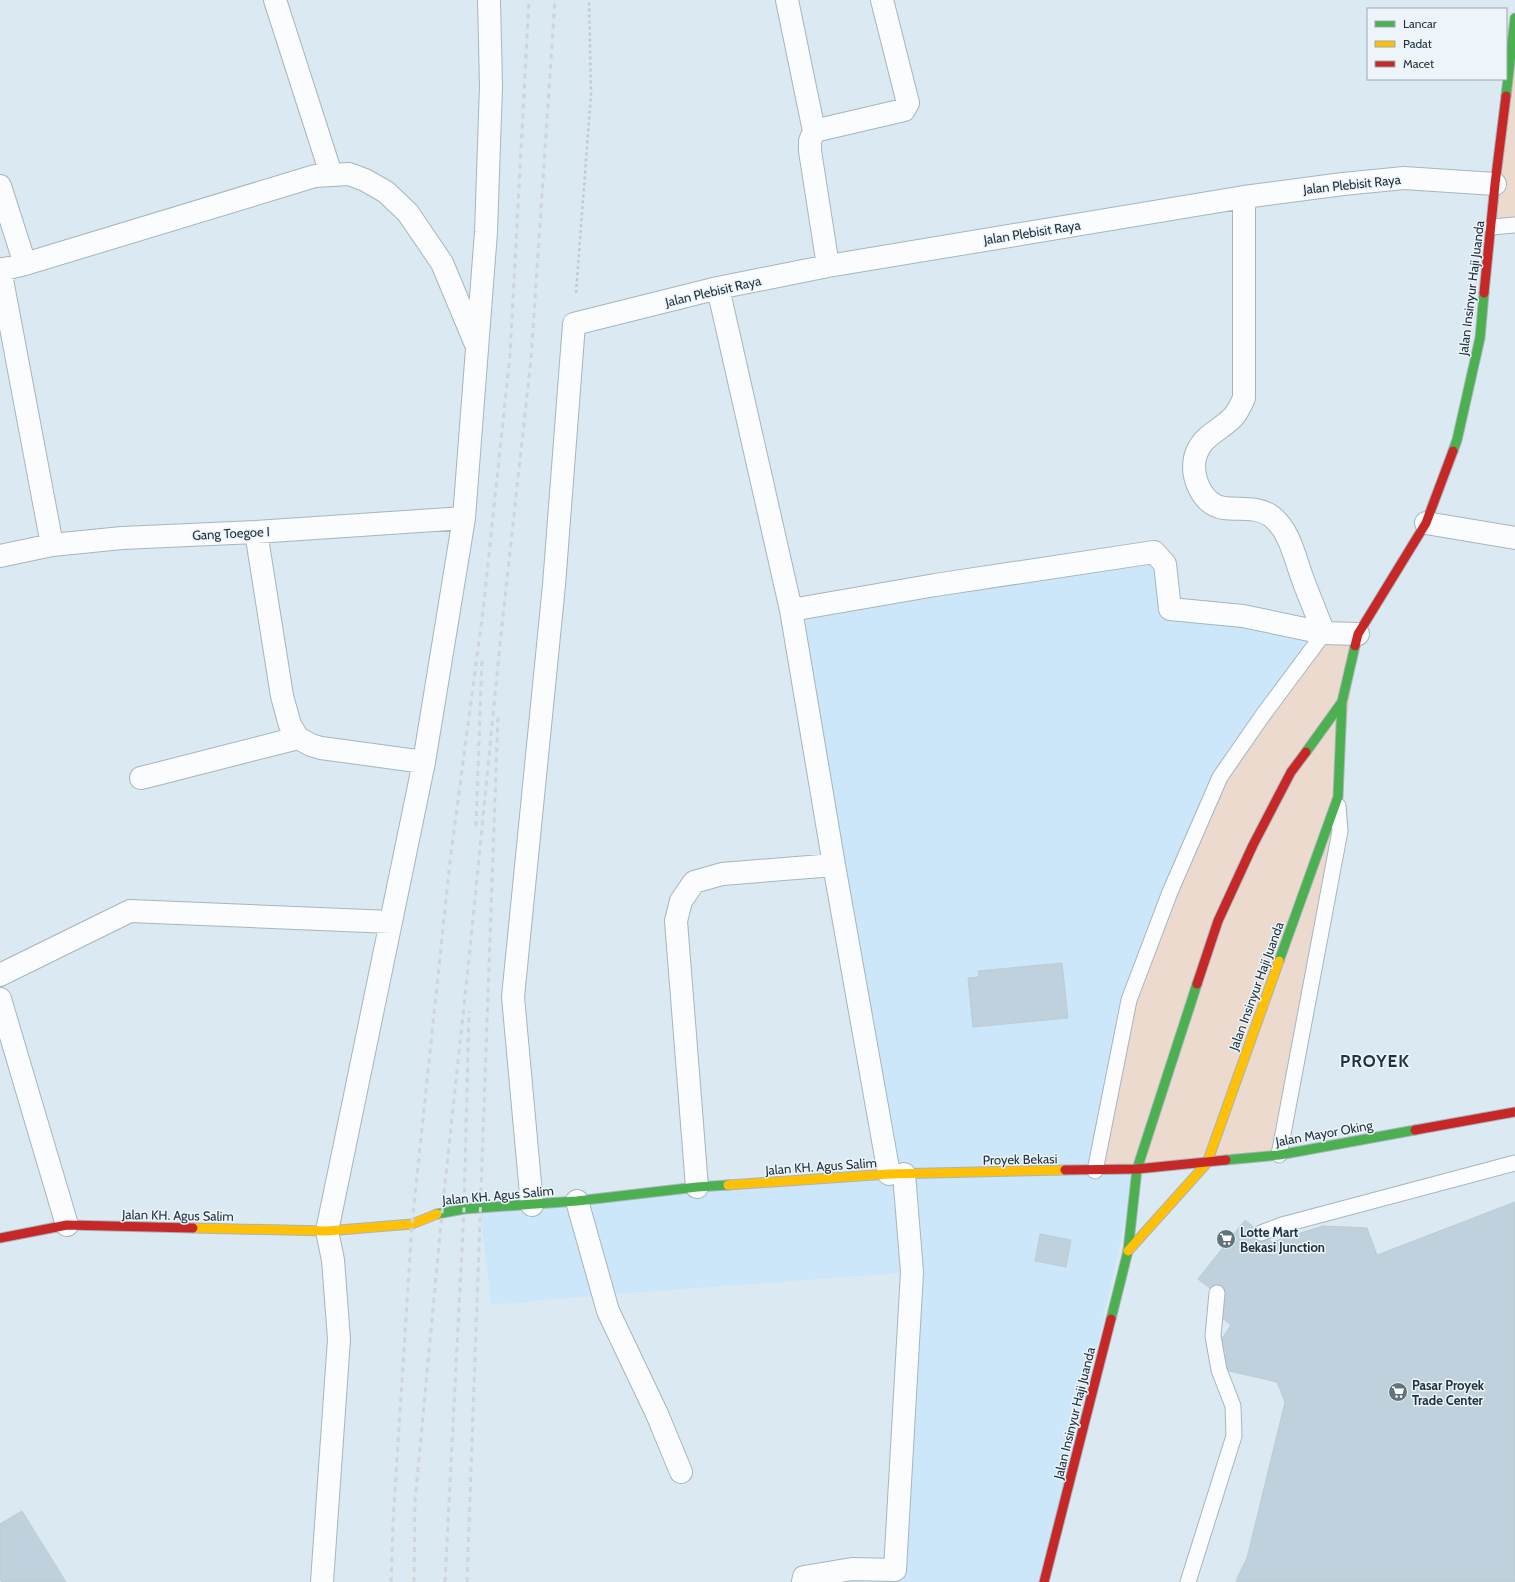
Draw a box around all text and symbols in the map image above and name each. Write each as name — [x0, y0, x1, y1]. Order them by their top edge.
legend — [1367, 8, 1507, 80]
text: Lancar — [1403, 16, 1437, 31]
text: Padat — [1403, 36, 1432, 51]
text: Macet — [1403, 56, 1434, 71]
street label: Jalan Plebisit Raya — [1302, 171, 1402, 197]
street label: Jalan Plebisit Raya — [981, 216, 1082, 248]
street label: Jalan Insinyur Haji Juanda — [1455, 219, 1488, 357]
street label: Jalan Plebisit Raya — [663, 272, 763, 310]
street label: Gang Toegoe I — [192, 523, 270, 543]
street label: Jalan Insinyur Haji Juanda — [1225, 919, 1288, 1054]
district label: PROYEK — [1340, 1051, 1410, 1071]
street label: Jalan Mayor Oking — [1273, 1117, 1374, 1150]
street label: Proyek Bekasi — [983, 1150, 1057, 1168]
street label: Jalan KH. Agus Salim — [764, 1154, 877, 1178]
street label: Jalan KH. Agus Salim — [441, 1182, 554, 1208]
street label: Jalan KH. Agus Salim — [121, 1206, 234, 1224]
place label: Lotte Mart Bekasi Junction — [1240, 1224, 1325, 1255]
supermarket icon: Lotte Mart Bekasi Junction — [1215, 1228, 1237, 1250]
street label: Jalan Insinyur Haji Juanda — [1050, 1344, 1099, 1482]
place label: Pasar Proyek Trade Center — [1412, 1377, 1485, 1408]
supermarket icon: Pasar Proyek Trade Center — [1387, 1381, 1409, 1403]

